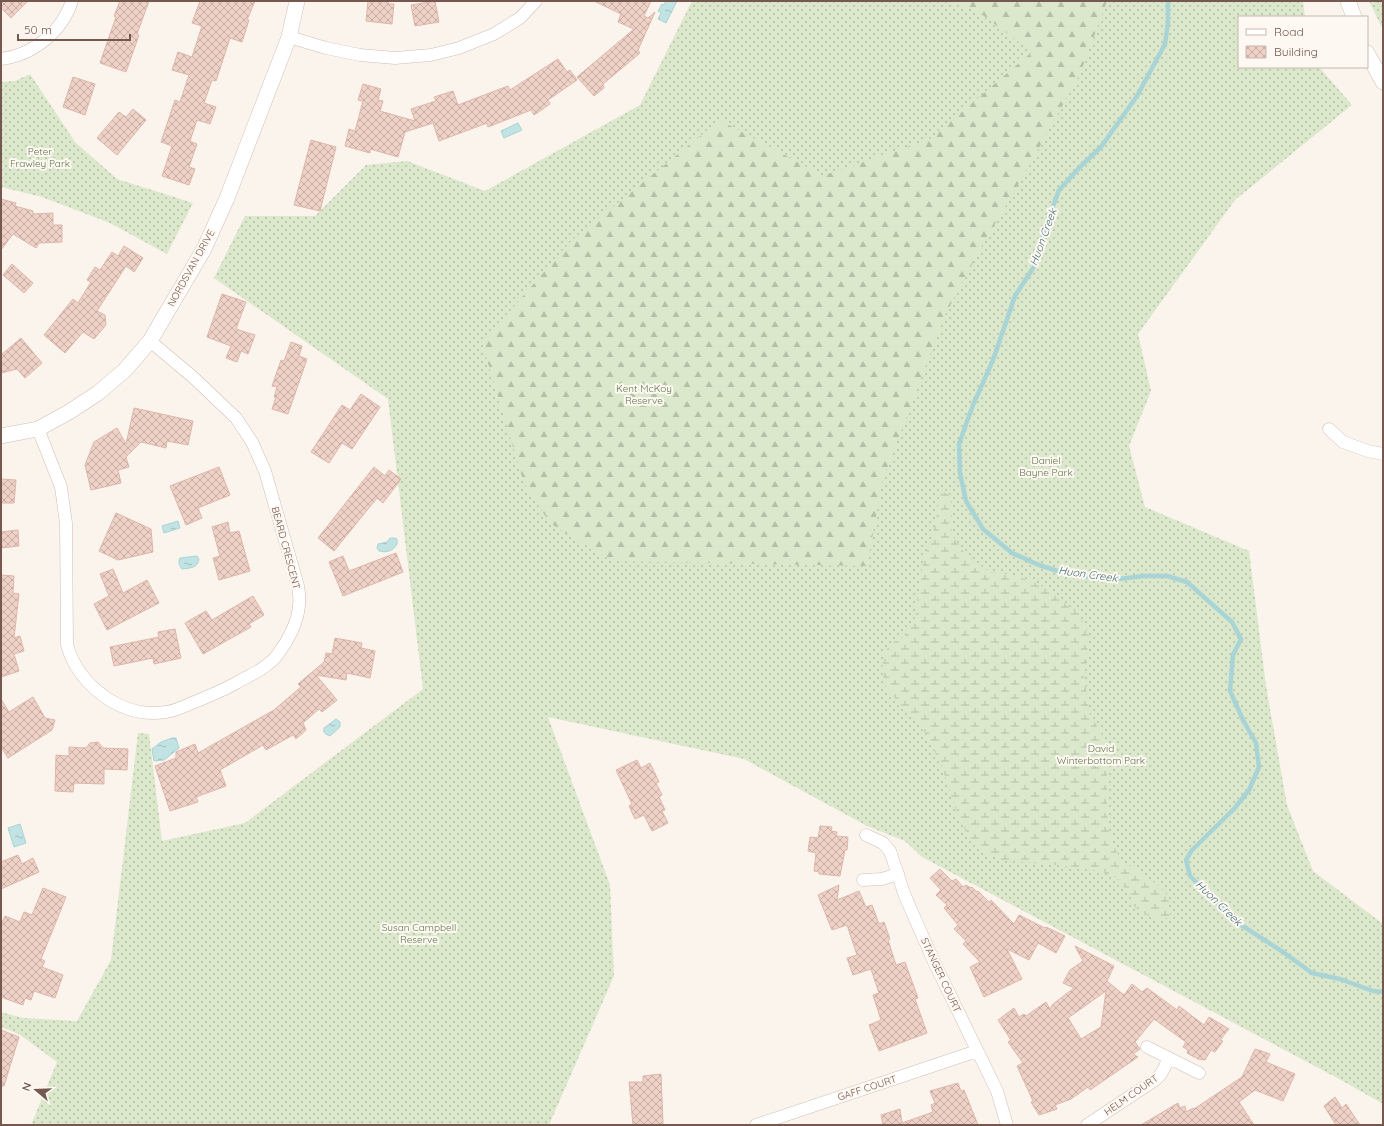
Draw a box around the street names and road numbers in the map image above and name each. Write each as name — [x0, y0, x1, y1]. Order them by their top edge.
street label: NORDSVAN DRIVE — [164, 227, 218, 309]
street label: BEARD CRESCENT — [269, 505, 303, 591]
street label: STANGER COURT — [918, 936, 964, 1014]
street label: GAFF COURT — [836, 1072, 898, 1104]
street label: HELM COURT — [1101, 1072, 1161, 1118]

